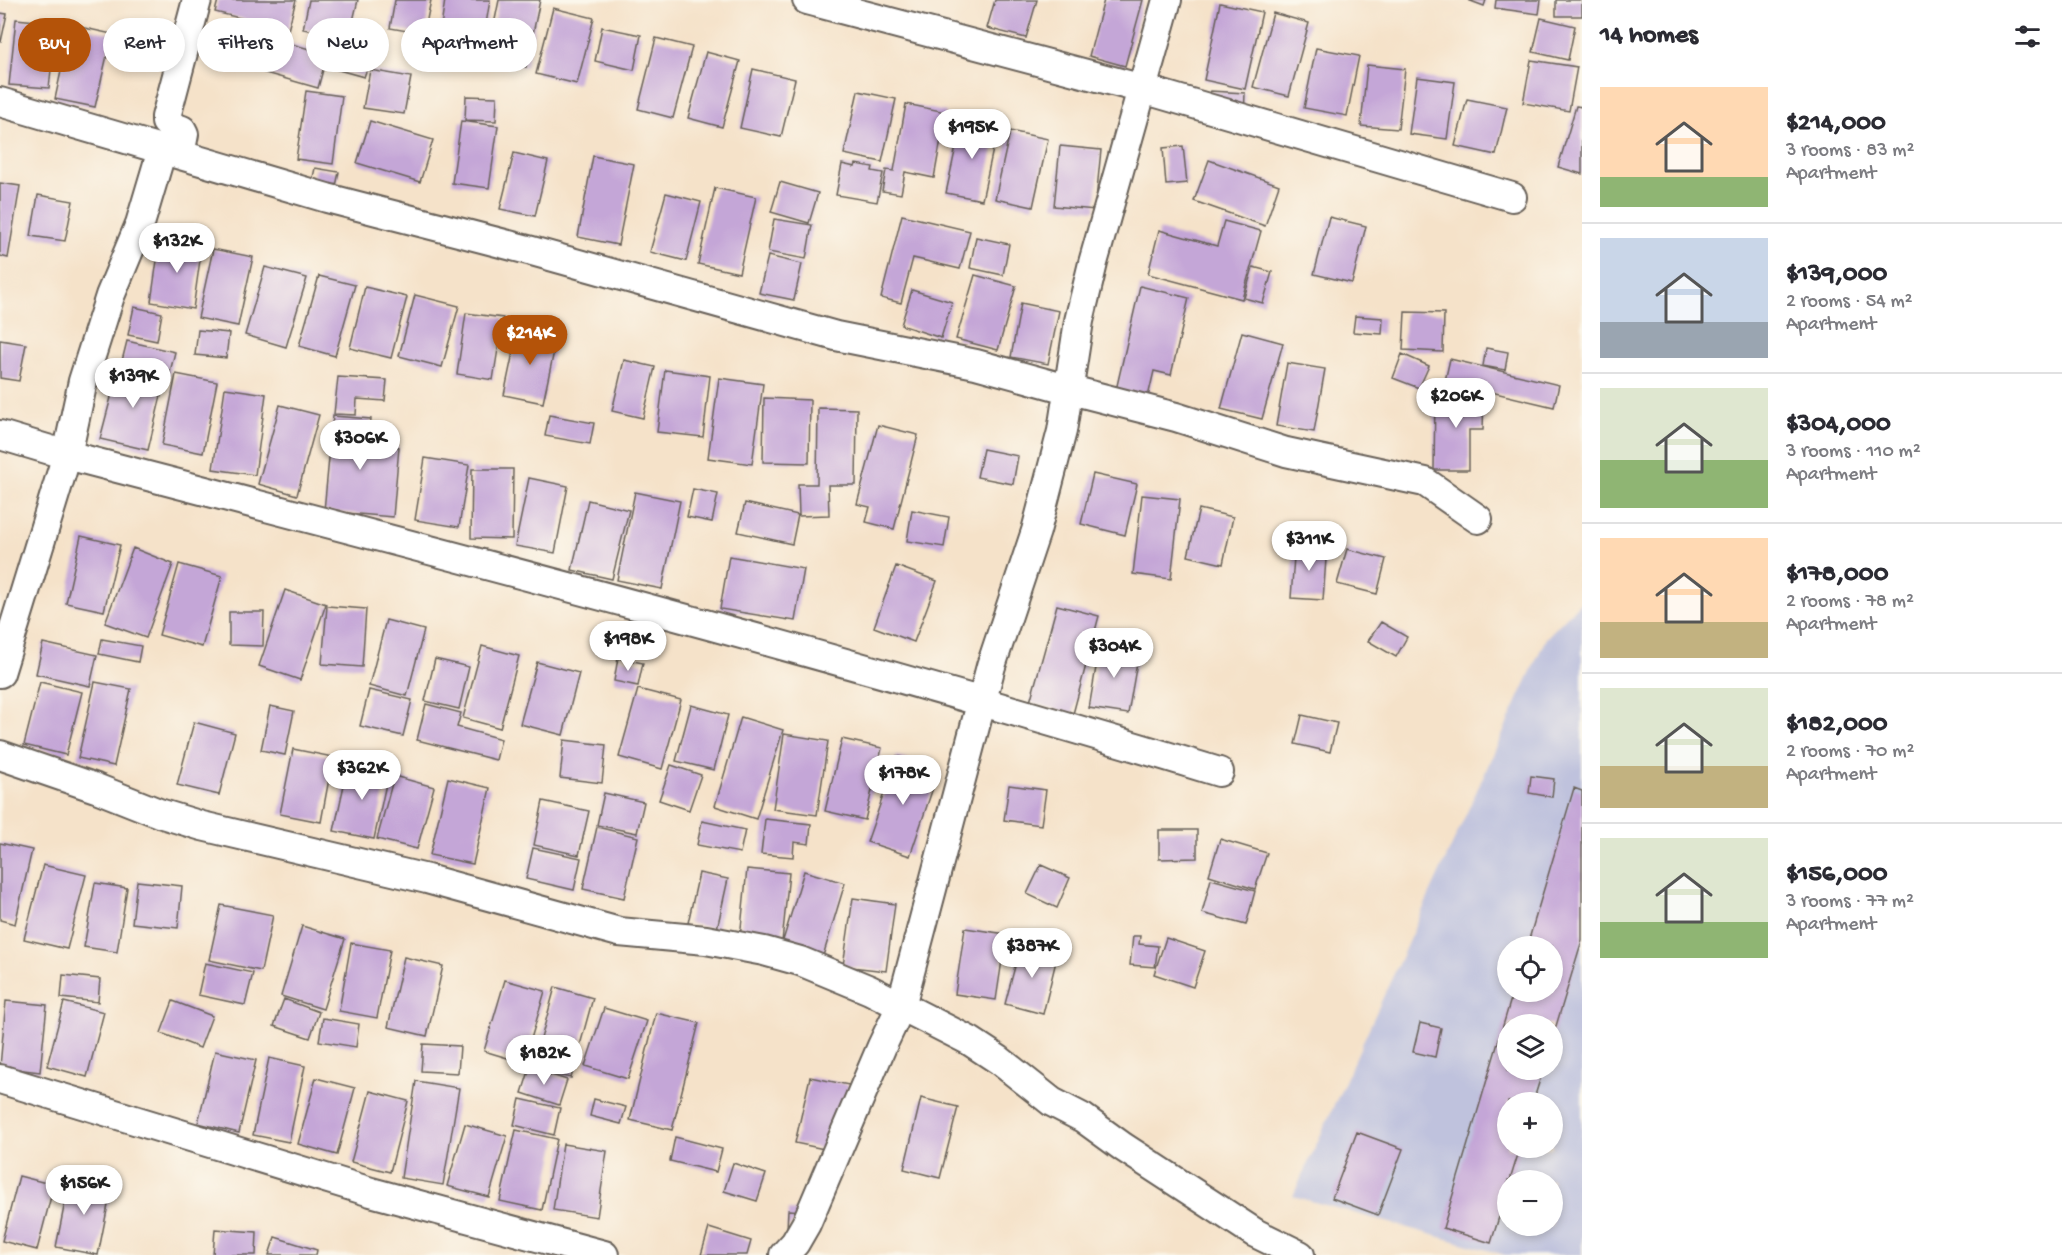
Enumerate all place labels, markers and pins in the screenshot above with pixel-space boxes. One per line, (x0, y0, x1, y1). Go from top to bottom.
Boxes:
pin: $195K (930, 109, 1014, 160)
pin: $132K (135, 223, 219, 274)
pin: $214K (488, 315, 572, 366)
pin: $139K (91, 358, 175, 409)
pin: $206K (1414, 378, 1498, 429)
pin: $306K (318, 420, 402, 471)
pin: $311K (1267, 521, 1351, 572)
pin: $198K (586, 621, 670, 672)
pin: $304K (1072, 628, 1156, 679)
pin: $362K (320, 750, 404, 801)
pin: $178K (861, 755, 945, 806)
pin: $387K (990, 928, 1074, 979)
pin: $182K (502, 1035, 586, 1086)
pin: $156K (42, 1165, 126, 1216)

